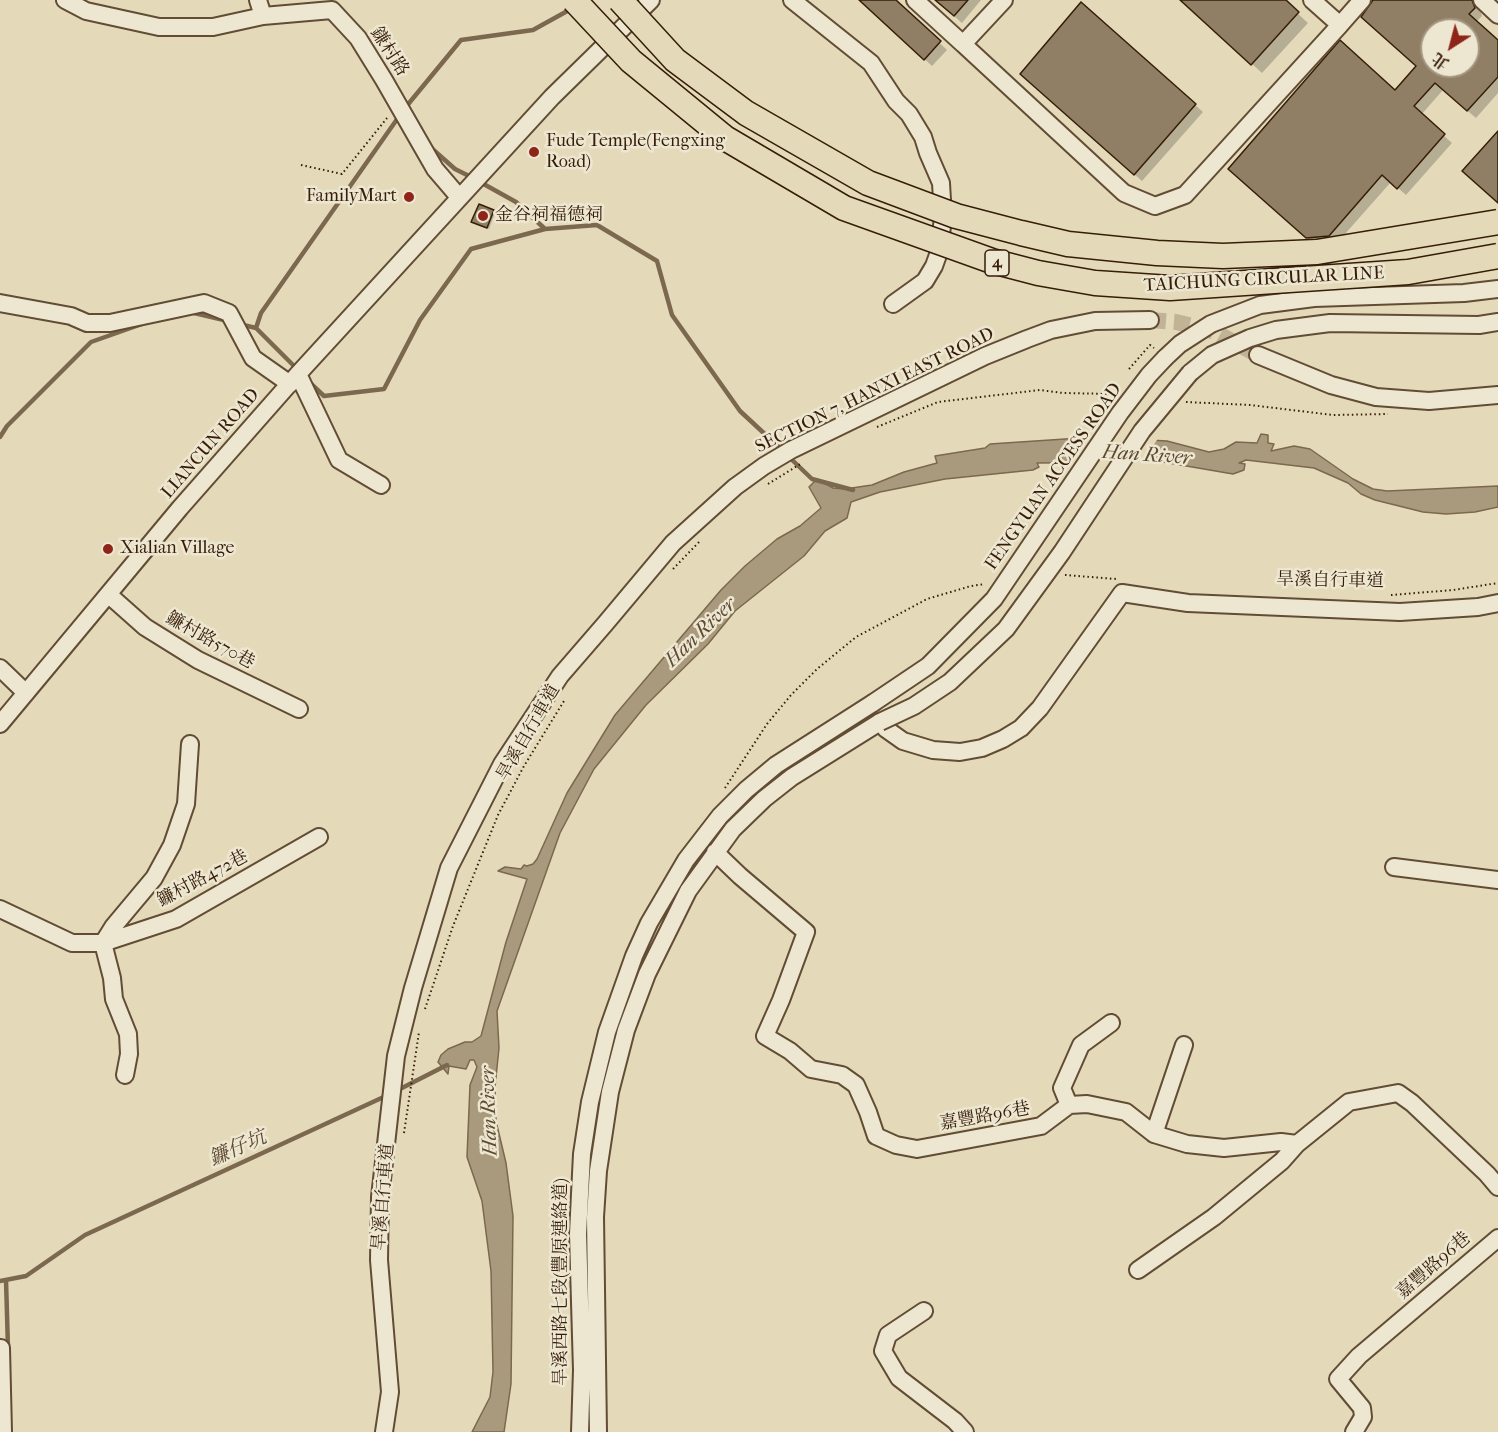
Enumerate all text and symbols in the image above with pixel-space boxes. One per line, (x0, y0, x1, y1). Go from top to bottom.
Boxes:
north arrow (1420, 18, 1480, 78)
street label: 鎌村路 (365, 23, 413, 81)
text: 北 (1428, 49, 1452, 74)
place label: Fude Temple(Fengxing Road) (546, 131, 725, 174)
marker: Fude Temple(Fengxing Road) (527, 145, 541, 159)
place label: FamilyMart (306, 186, 397, 208)
marker: FamilyMart (402, 190, 416, 204)
place label: 金谷祠福德祠 (495, 205, 603, 227)
marker: 金谷祠福德祠 (476, 209, 490, 223)
road number: 4 (985, 250, 1009, 276)
street label: TAICHUNG CIRCULAR LINE (1143, 263, 1385, 297)
street label: SECTION 7, HANXI EAST ROAD (752, 324, 998, 458)
street label: FENGYUAN ACCESS ROAD (981, 379, 1127, 575)
street label: LIANCUN ROAD (157, 385, 265, 503)
water label: Han River (1102, 441, 1192, 471)
place label: Xialian Village (120, 538, 234, 560)
marker: Xialian Village (101, 542, 115, 556)
street label: 旱溪自行車道 (1276, 569, 1384, 593)
water label: Han River (661, 593, 741, 673)
street label: 鐮村路570巷 (162, 608, 258, 674)
street label: 旱溪自行車道 (493, 681, 565, 785)
street label: 鐮村路472巷 (154, 846, 252, 912)
water label: Han River (476, 1066, 504, 1156)
street label: 嘉豐路96巷 (938, 1098, 1032, 1136)
water label: 鐮仔坑 (206, 1126, 270, 1172)
street label: 旱溪自行車道 (369, 1142, 399, 1252)
street label: 旱溪西路七段(豐原連絡道) (551, 1178, 573, 1386)
street label: 嘉豐路96巷 (1393, 1228, 1475, 1304)

